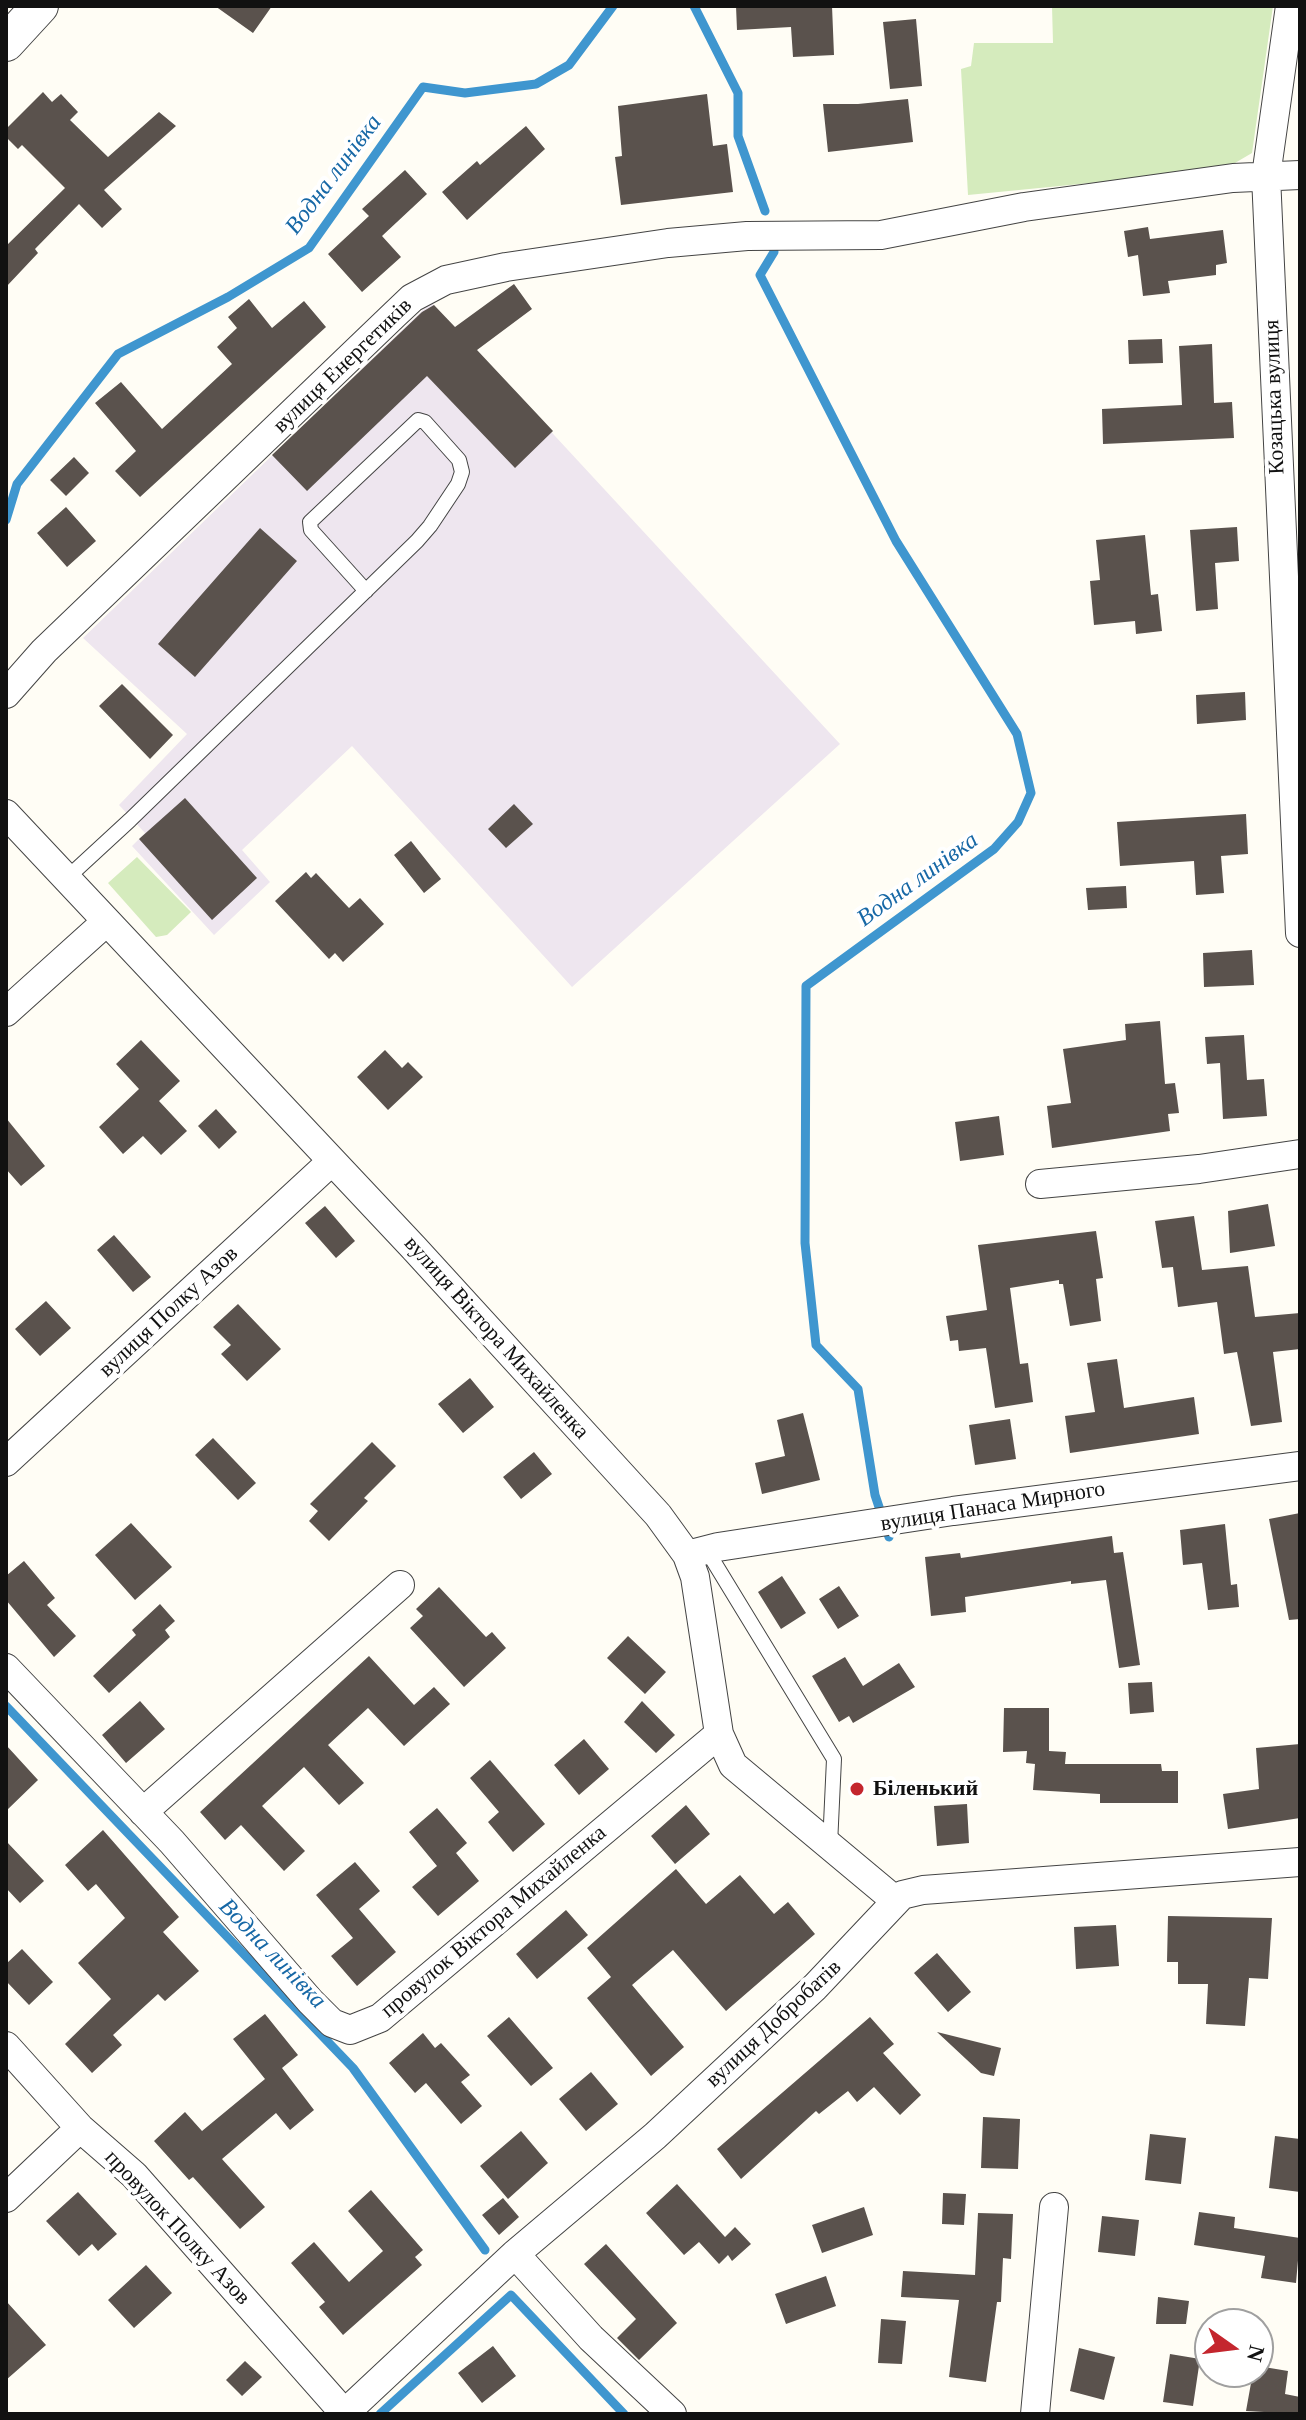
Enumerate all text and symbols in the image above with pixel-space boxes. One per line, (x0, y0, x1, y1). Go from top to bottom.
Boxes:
water label: Водна линівка (280, 109, 388, 241)
street label: вулиця Енергетиків (268, 293, 418, 439)
street label: Козацька вулиця (1259, 319, 1291, 475)
water label: Водна линівка (852, 826, 984, 934)
street label: вулиця Віктора Михайленка (398, 1231, 594, 1445)
street label: вулиця Полку Азов (94, 1241, 244, 1383)
street label: вулиця Панаса Мирного (879, 1476, 1107, 1538)
place label: Біленький (873, 1776, 978, 1802)
marker: Біленький (848, 1780, 866, 1798)
street label: провулок Віктора Михайленка (376, 1820, 612, 2024)
water label: Водна линівка (212, 1893, 332, 2015)
street label: вулиця Добробатів (701, 1954, 847, 2094)
street label: провулок Полку Азов (98, 2145, 256, 2311)
north arrow (1194, 2308, 1274, 2388)
text: N (1242, 2343, 1270, 2364)

